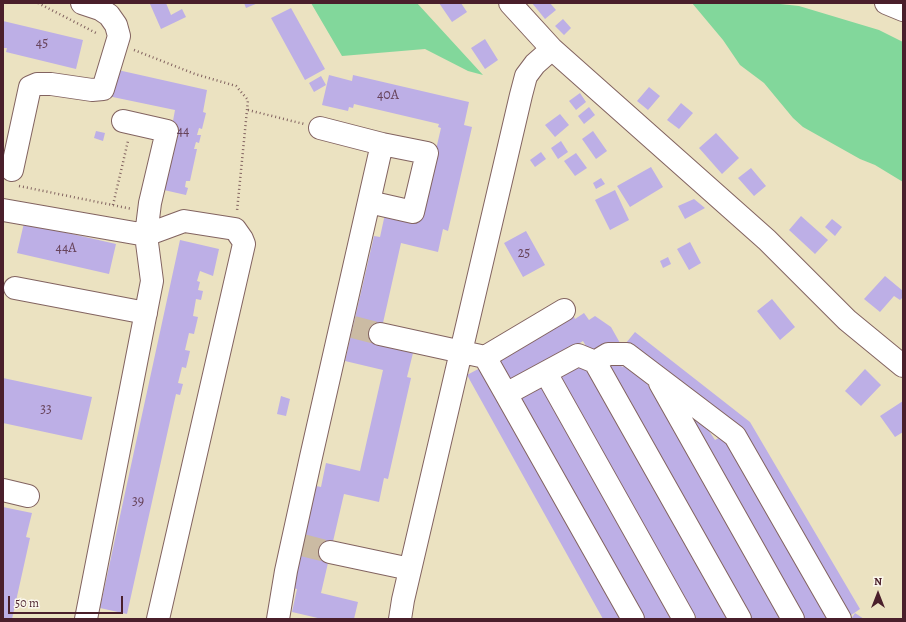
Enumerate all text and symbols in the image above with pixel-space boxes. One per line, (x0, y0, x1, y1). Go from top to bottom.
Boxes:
house number: 45 (36, 36, 48, 52)
house number: 40А (377, 88, 399, 104)
house number: 44 (177, 124, 189, 140)
house number: 44А (56, 241, 76, 257)
house number: 25 (518, 246, 530, 262)
house number: 33 (40, 402, 52, 418)
house number: 39 (132, 494, 144, 510)
north arrow (858, 574, 898, 614)
text: N (874, 574, 882, 589)
scale bar (10, 588, 125, 614)
text: 50 m (15, 595, 39, 611)

